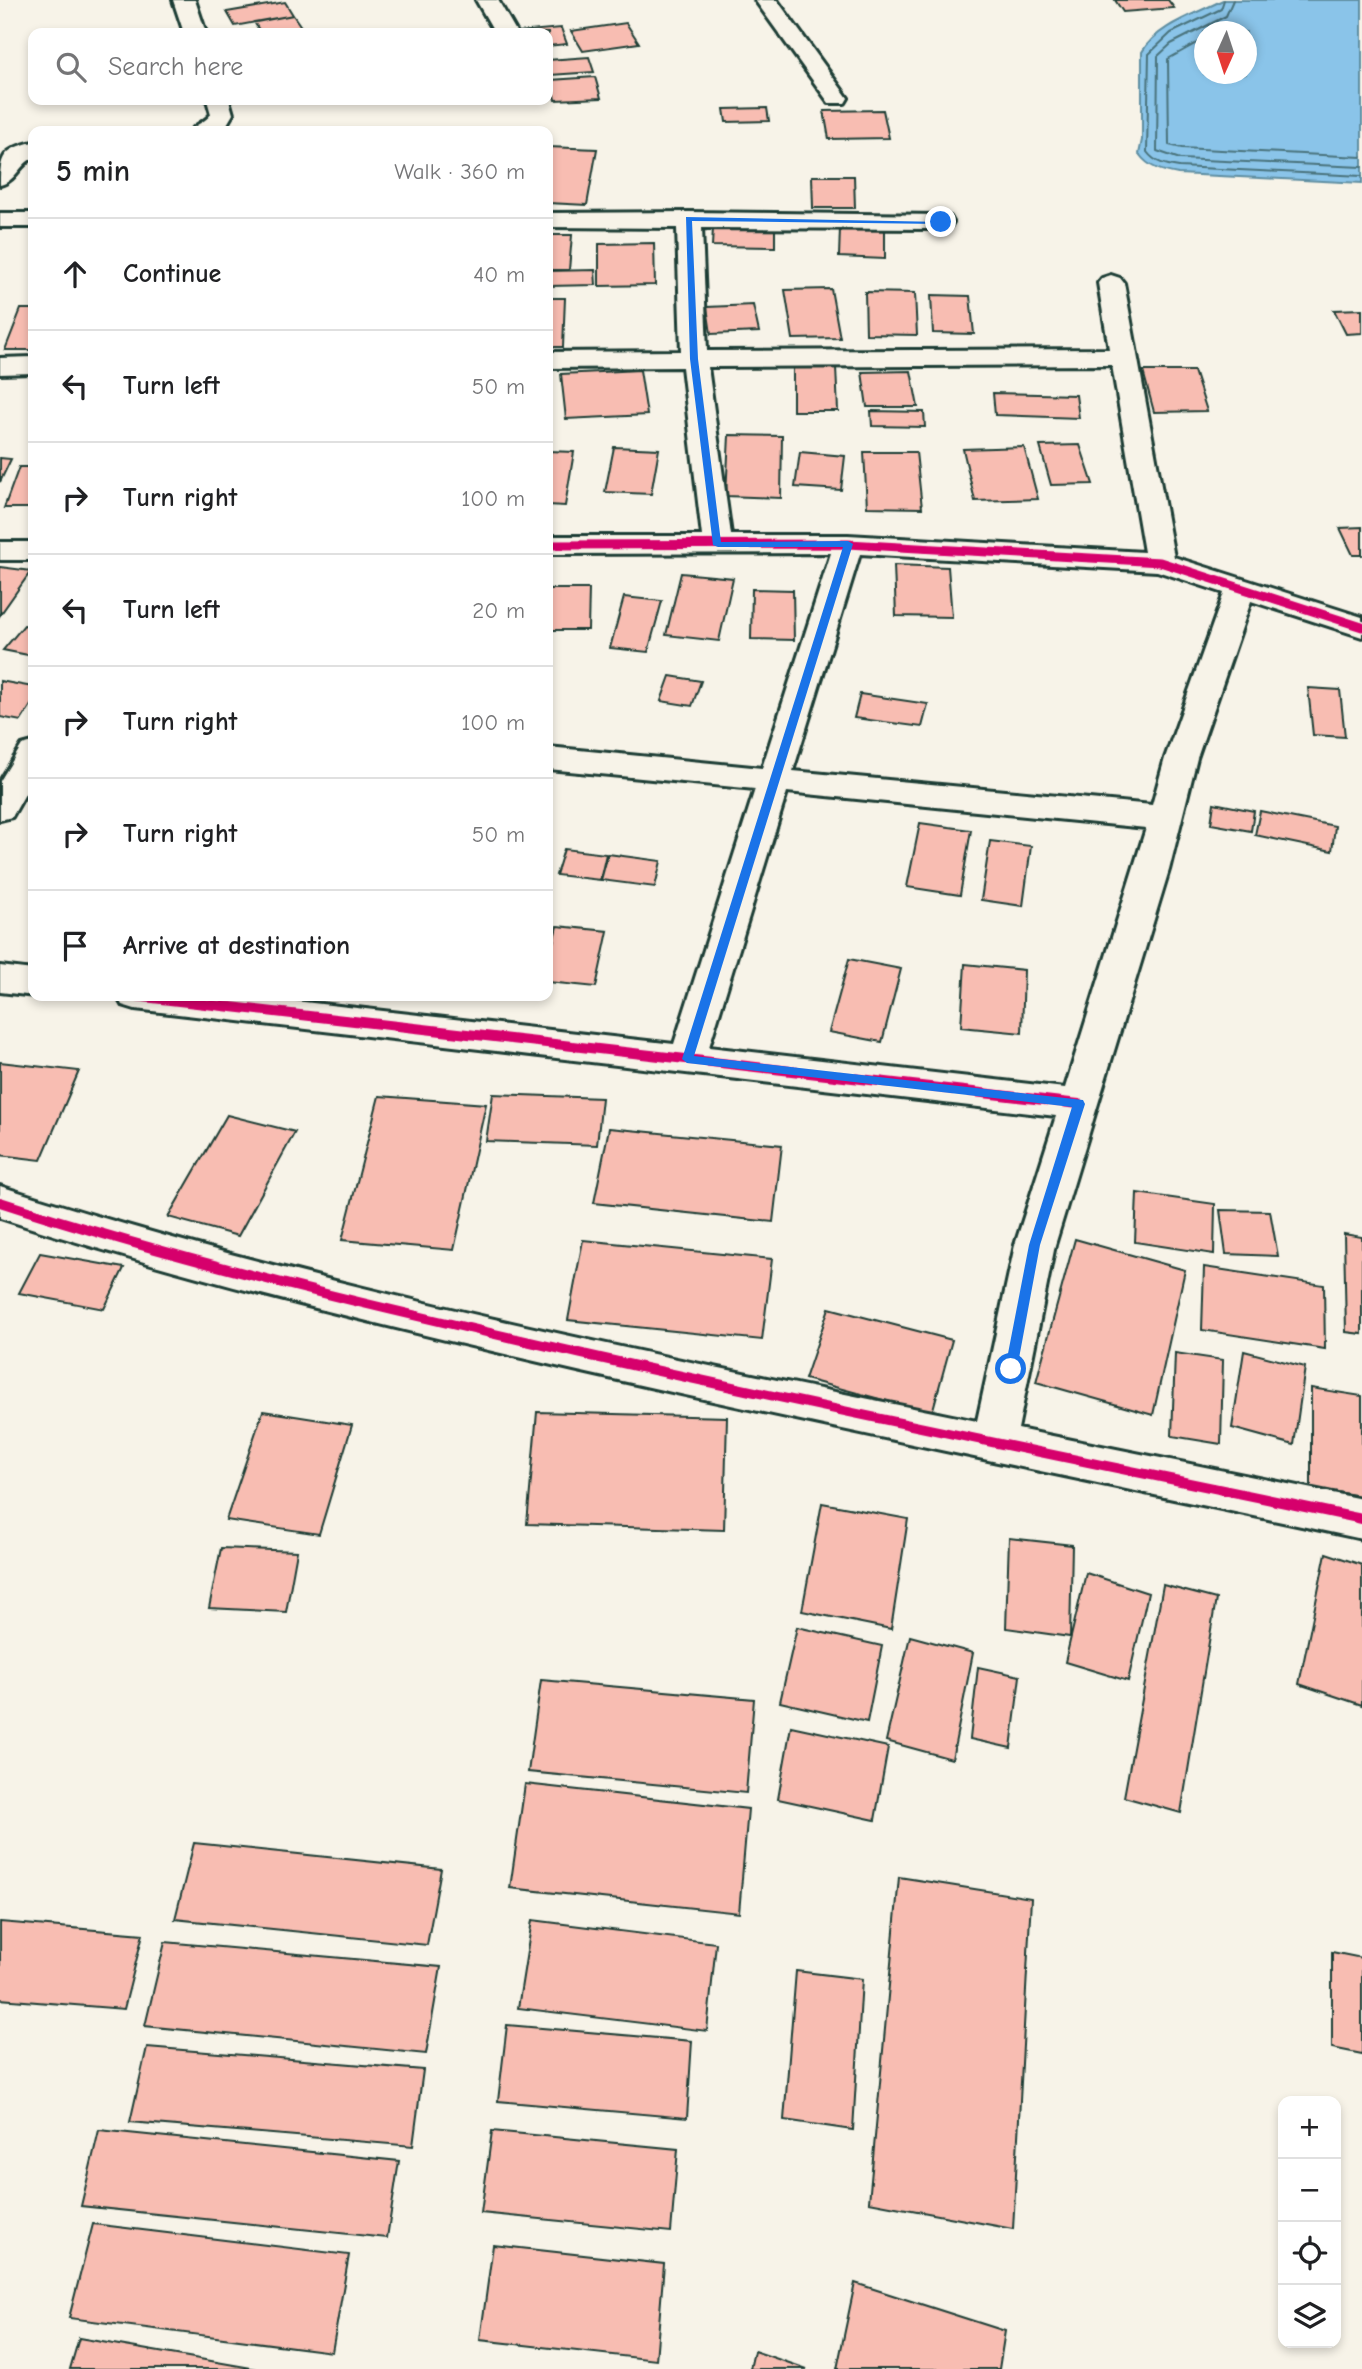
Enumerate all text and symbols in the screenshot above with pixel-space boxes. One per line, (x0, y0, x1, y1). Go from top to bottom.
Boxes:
north arrow (1194, 21, 1257, 84)
search box (28, 28, 553, 105)
icon: search (52, 48, 90, 86)
text: Search here (108, 52, 243, 82)
text: 5 min (56, 154, 130, 189)
text: Walk · 360 m (394, 158, 525, 185)
route end (925, 206, 956, 237)
icon: ahead (56, 255, 94, 293)
text: Continue (123, 259, 221, 289)
text: 40 m (473, 261, 525, 288)
icon: left (56, 367, 94, 405)
text: Turn left (123, 371, 220, 401)
text: 50 m (472, 373, 525, 400)
icon: right (56, 479, 94, 517)
text: Turn right (123, 483, 237, 513)
text: 100 m (461, 485, 525, 512)
icon: left (56, 591, 94, 629)
text: Turn left (123, 595, 220, 625)
text: 20 m (472, 597, 525, 624)
icon: right (56, 703, 94, 741)
text: Turn right (123, 707, 237, 737)
text: 100 m (461, 709, 525, 736)
icon: right (56, 815, 94, 853)
text: Turn right (123, 819, 237, 849)
text: 50 m (472, 821, 525, 848)
icon: arrive (56, 927, 94, 965)
text: Arrive at destination (123, 931, 350, 961)
route start (995, 1353, 1026, 1384)
map controls (1278, 2096, 1341, 2348)
button: + (1278, 2096, 1341, 2159)
button: − (1278, 2159, 1341, 2222)
button: locate (1278, 2222, 1341, 2285)
button: layers (1278, 2285, 1341, 2348)

